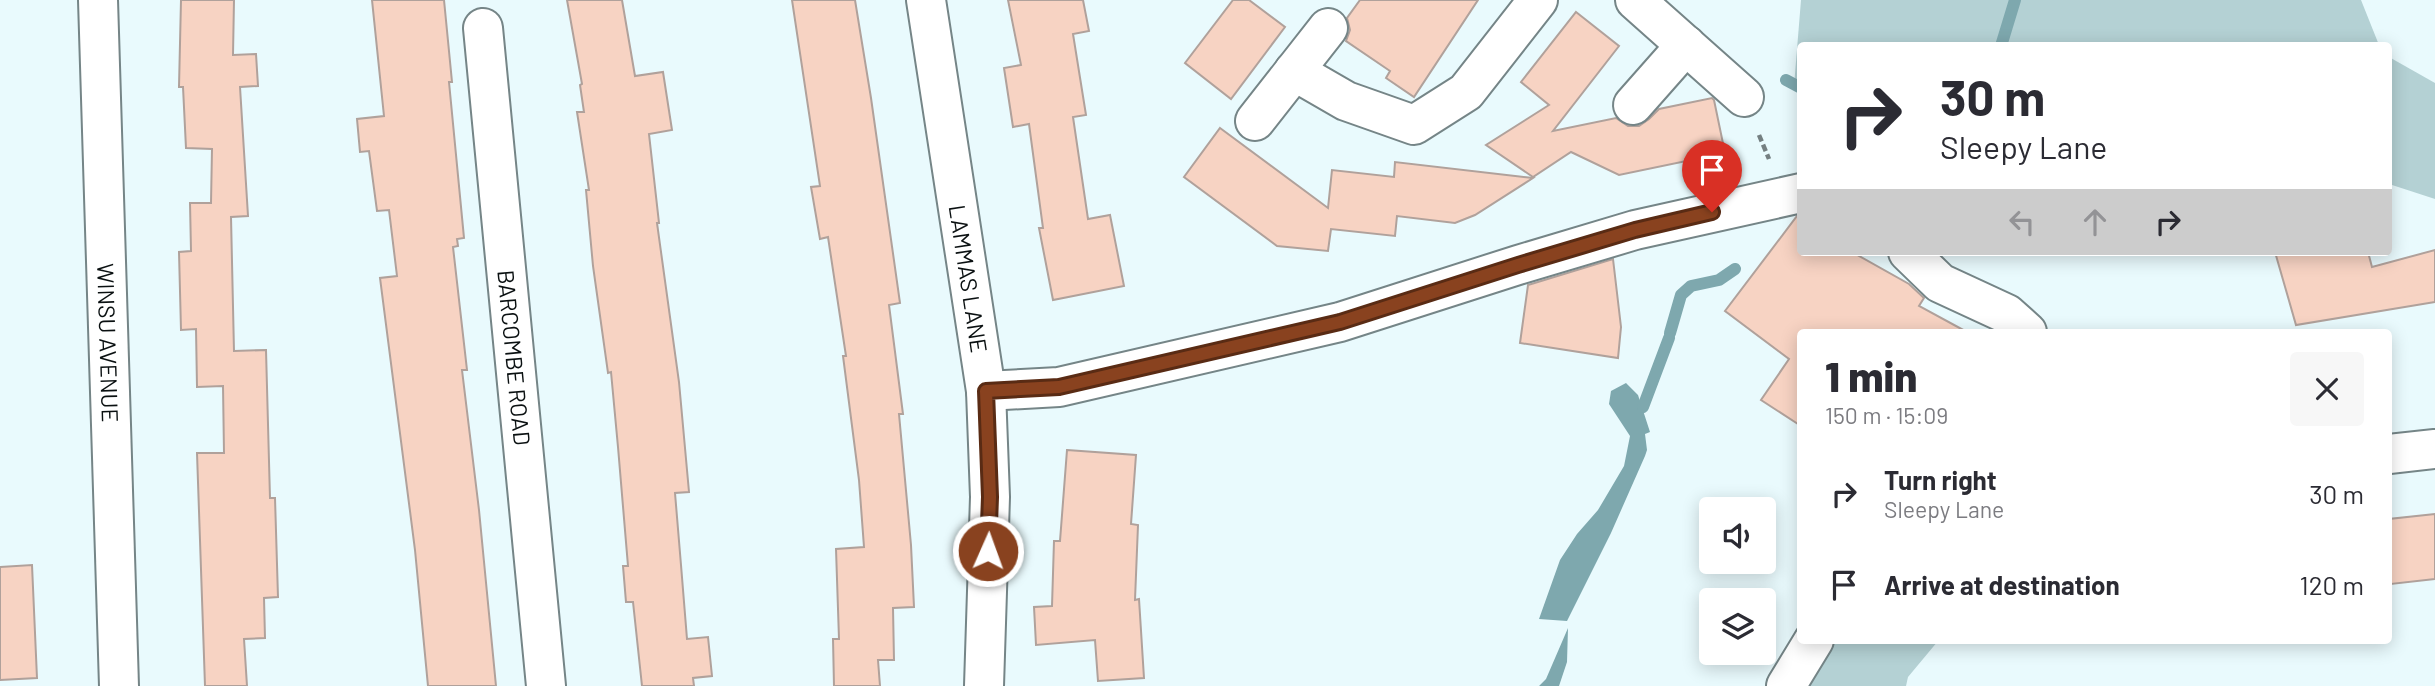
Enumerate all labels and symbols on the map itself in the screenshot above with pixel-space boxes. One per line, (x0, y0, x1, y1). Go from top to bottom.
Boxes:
pin (1682, 140, 1742, 212)
street label: LAMMAS LANE (944, 203, 994, 355)
street label: WINSU AVENUE (92, 263, 125, 423)
street label: BARCOMBE ROAD (492, 268, 537, 447)
position arrow (951, 514, 1025, 588)

